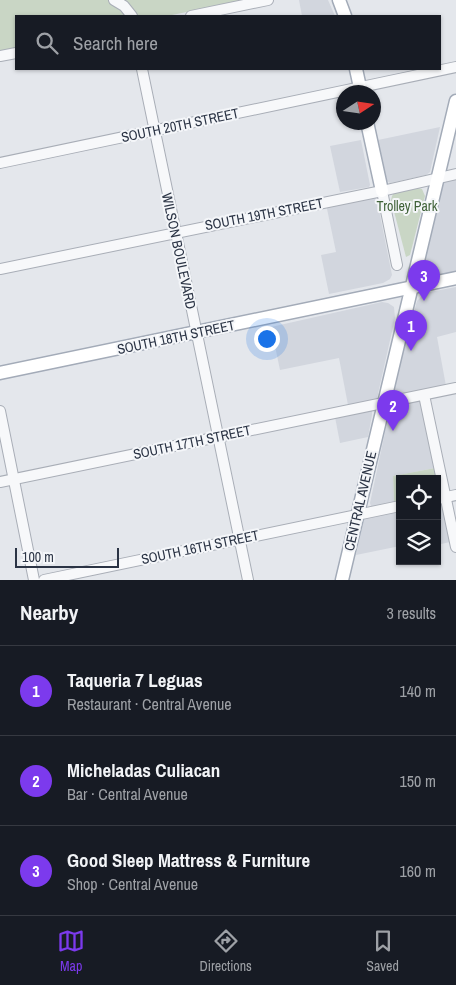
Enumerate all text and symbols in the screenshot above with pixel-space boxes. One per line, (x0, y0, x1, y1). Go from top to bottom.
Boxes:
search box (15, 15, 441, 70)
icon: search (33, 29, 61, 57)
text: Search here (73, 30, 158, 56)
north arrow (336, 85, 381, 130)
street label: SOUTH 20TH STREET (119, 104, 241, 146)
street label: WILSON BOULEVARD (158, 191, 200, 311)
street label: SOUTH 19TH STREET (203, 194, 325, 234)
park label: Trolley Park (377, 197, 438, 215)
pin: 3 (408, 260, 440, 301)
pin: 1 (395, 310, 427, 351)
street label: SOUTH 18TH STREET (115, 316, 237, 358)
your location (254, 326, 280, 352)
pin: 2 (377, 390, 409, 431)
street label: SOUTH 17TH STREET (131, 421, 253, 463)
street label: CENTRAL AVENUE (340, 449, 380, 553)
map controls (396, 475, 441, 565)
button: locate (396, 475, 441, 520)
button: layers (396, 520, 441, 565)
street label: SOUTH 16TH STREET (139, 526, 261, 568)
scale bar (15, 545, 119, 568)
text: 100 m (22, 548, 54, 566)
text: Nearby (20, 598, 78, 627)
text: 3 results (386, 602, 436, 624)
text: Taqueria 7 Leguas (67, 667, 203, 693)
text: 1 (32, 680, 40, 702)
text: 140 m (400, 680, 436, 702)
text: Restaurant · Central Avenue (67, 693, 232, 715)
text: Micheladas Culiacan (67, 757, 220, 783)
text: 2 (32, 770, 40, 792)
text: 150 m (400, 770, 436, 792)
text: Bar · Central Avenue (67, 783, 188, 805)
text: Good Sleep Mattress & Furniture (67, 847, 310, 873)
text: 3 (32, 860, 40, 882)
text: 160 m (400, 860, 436, 882)
text: Shop · Central Avenue (67, 873, 198, 895)
tab: Map (57, 927, 85, 975)
tab: Directions (200, 927, 252, 975)
tab: Saved (366, 927, 399, 975)

